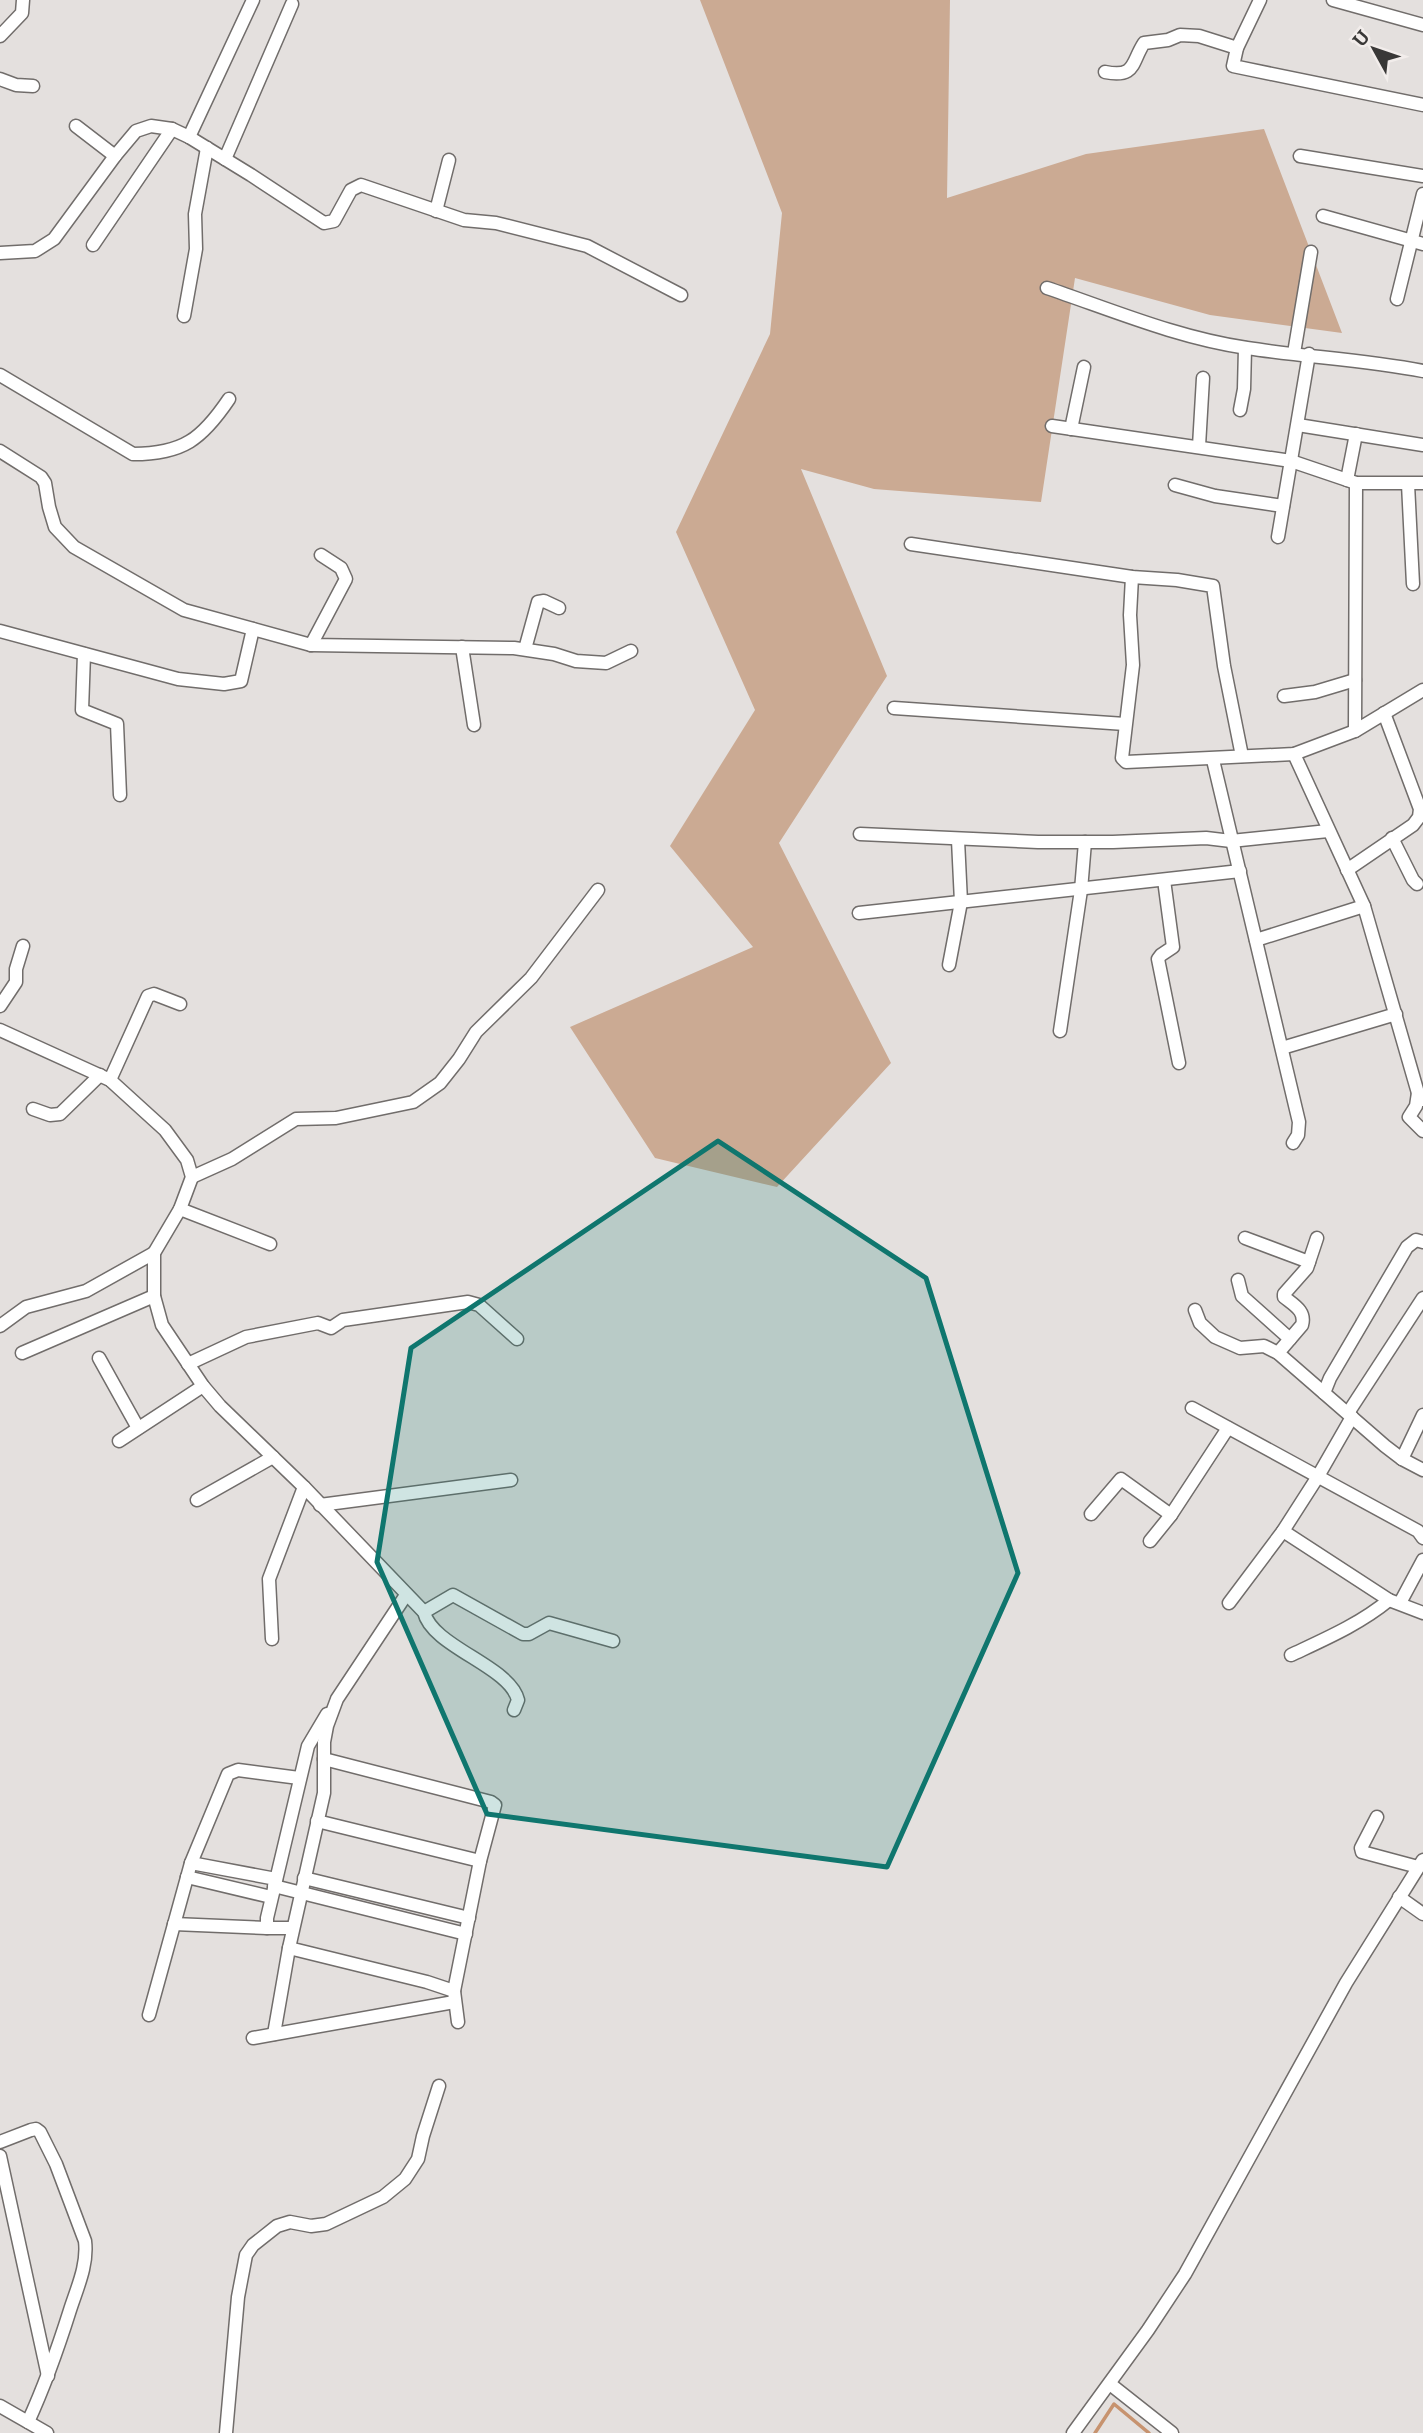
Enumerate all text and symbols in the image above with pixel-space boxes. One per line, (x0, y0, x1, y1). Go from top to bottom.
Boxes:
north arrow (1339, 14, 1409, 84)
text: U (1348, 26, 1375, 51)

